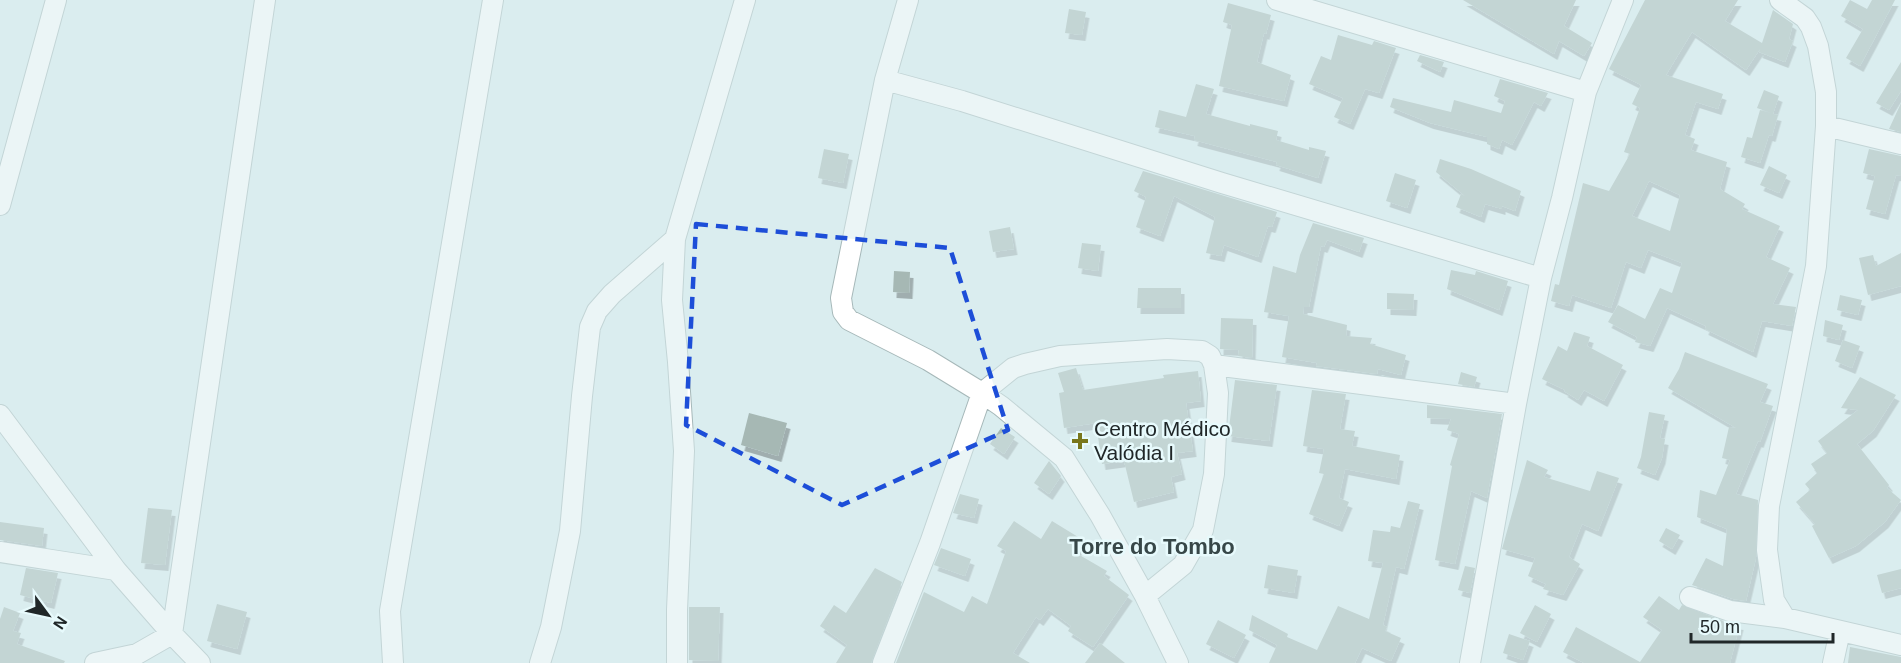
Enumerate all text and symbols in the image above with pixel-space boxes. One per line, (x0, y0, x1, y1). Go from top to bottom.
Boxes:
place label: Centro Médico Valódia I (1094, 417, 1231, 464)
marker: Centro Médico Valódia I (1071, 432, 1089, 450)
district label: Torre do Tombo (1069, 534, 1235, 559)
north arrow (18, 585, 78, 645)
scale bar (1691, 606, 1834, 644)
text: N (50, 613, 70, 632)
text: 50 m (1700, 617, 1740, 637)

